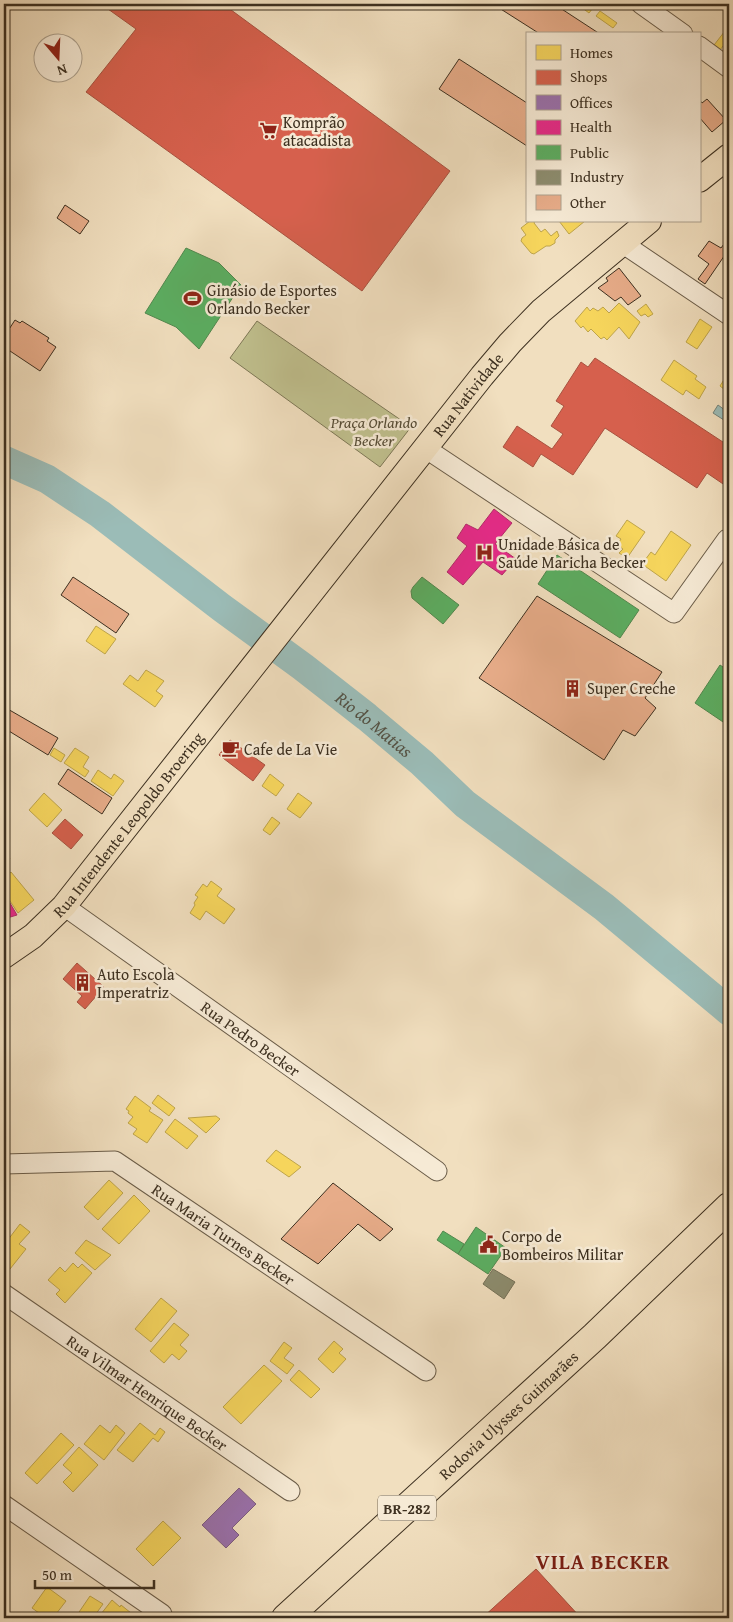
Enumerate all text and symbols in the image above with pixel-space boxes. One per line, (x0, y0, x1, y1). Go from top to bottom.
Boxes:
north arrow (32, 32, 82, 82)
legend (526, 32, 700, 222)
text: Homes (570, 42, 613, 63)
text: N (54, 59, 70, 81)
text: Shops (570, 66, 607, 87)
text: Offices (570, 92, 613, 113)
place label: Komprão atacadista (283, 110, 351, 152)
text: Health (570, 116, 613, 137)
supermarket icon: Komprão atacadista (259, 121, 279, 141)
text: Public (570, 142, 609, 163)
text: Industry (570, 166, 625, 187)
text: Other (570, 192, 606, 213)
place label: Ginásio de Esportes Orlando Becker (207, 278, 337, 320)
sports icon: Ginásio de Esportes Orlando Becker (183, 289, 203, 309)
street label: Rua Natividade (427, 347, 509, 442)
park label: Praça Orlando Becker (330, 410, 417, 452)
place label: Unidade Básica de Saúde Maricha Becker (498, 532, 646, 574)
hospital icon: Unidade Básica de Saúde Maricha Becker (474, 543, 494, 563)
place label: Super Creche (587, 676, 676, 700)
building icon: Super Creche (563, 678, 583, 698)
water label: Rio do Matias (329, 683, 419, 764)
street label: Rua Intendente Leopoldo Broering (47, 726, 209, 923)
place label: Cafe de La Vie (244, 737, 337, 761)
cafe icon: Cafe de La Vie (220, 739, 240, 759)
place label: Auto Escola Imperatriz (97, 962, 175, 1004)
building icon: Auto Escola Imperatriz (73, 973, 93, 993)
street label: Rua Pedro Becker (196, 995, 306, 1083)
street label: Rua Maria Turnes Becker (147, 1177, 300, 1291)
place label: Corpo de Bombeiros Militar (502, 1224, 624, 1266)
public building icon: Corpo de Bombeiros Militar (478, 1235, 498, 1255)
street label: Rua Vilmar Henrique Becker (62, 1329, 233, 1457)
street label: Rodovia Ulysses Guimarães (433, 1345, 584, 1485)
road number: BR-282 (378, 1496, 436, 1520)
district label: VILA BECKER (536, 1546, 670, 1577)
scale bar (35, 1557, 154, 1589)
text: 50 m (42, 1564, 73, 1585)

